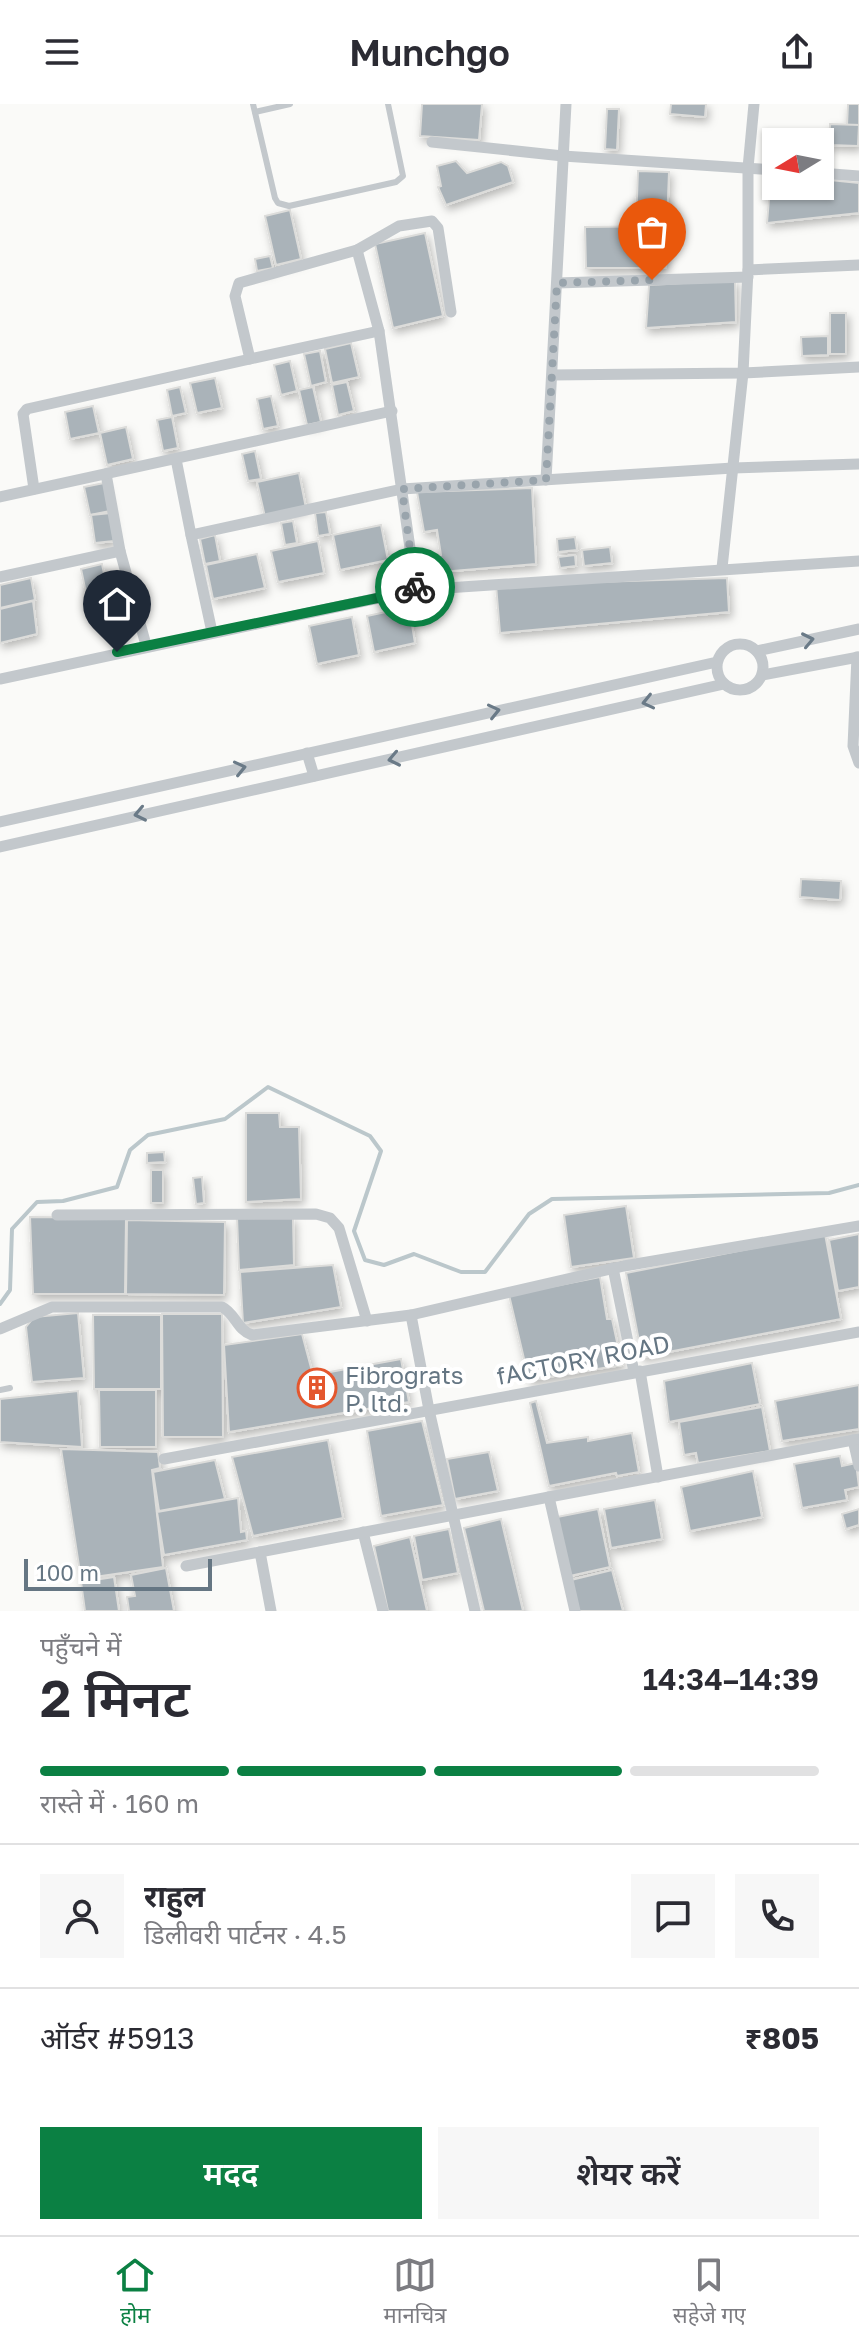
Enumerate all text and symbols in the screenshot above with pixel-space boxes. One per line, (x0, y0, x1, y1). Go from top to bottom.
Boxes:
icon: menu (40, 30, 84, 74)
icon: share (775, 30, 819, 74)
text: Munchgo (349, 31, 510, 74)
north arrow (762, 128, 834, 200)
map controls (762, 128, 834, 200)
pin (618, 198, 686, 280)
icon: bag (630, 210, 674, 254)
courier (375, 547, 455, 627)
icon: bike (393, 565, 437, 609)
pin (83, 570, 151, 652)
icon: home (95, 582, 139, 626)
one-way arrow (801, 632, 814, 649)
one-way arrow (642, 693, 655, 710)
one-way arrow (486, 703, 500, 720)
one-way arrow (388, 750, 402, 767)
one-way arrow (233, 760, 246, 777)
one-way arrow (134, 805, 148, 822)
street label: fACTORY ROAD (494, 1328, 672, 1390)
place label: Fibrograts P. ltd. (345, 1360, 464, 1417)
building icon: Fibrograts P. ltd. (296, 1367, 338, 1409)
scale bar (24, 1555, 212, 1591)
text: 100 m (36, 1559, 99, 1586)
text: पहुँचने में (40, 1631, 122, 1662)
text: 14:34–14:39 (643, 1661, 819, 1697)
text: 2 मिनट (40, 1666, 190, 1728)
text: रास्ते में · 160 m (40, 1788, 199, 1819)
button: person (40, 1874, 124, 1958)
button: chat (631, 1874, 715, 1958)
button: phone (735, 1874, 819, 1958)
text: राहुल (144, 1878, 205, 1914)
text: डिलीवरी पार्टनर · 4.5 (144, 1919, 347, 1950)
text: ऑर्डर #5913 (40, 2020, 195, 2056)
text: ₹805 (745, 2020, 819, 2056)
button: मदद (40, 2127, 422, 2219)
button: शेयर करें (438, 2127, 819, 2219)
tab: होम (113, 2253, 157, 2332)
tab: मानचित्र (384, 2253, 446, 2332)
tab: सहेजे गए (673, 2253, 746, 2332)

